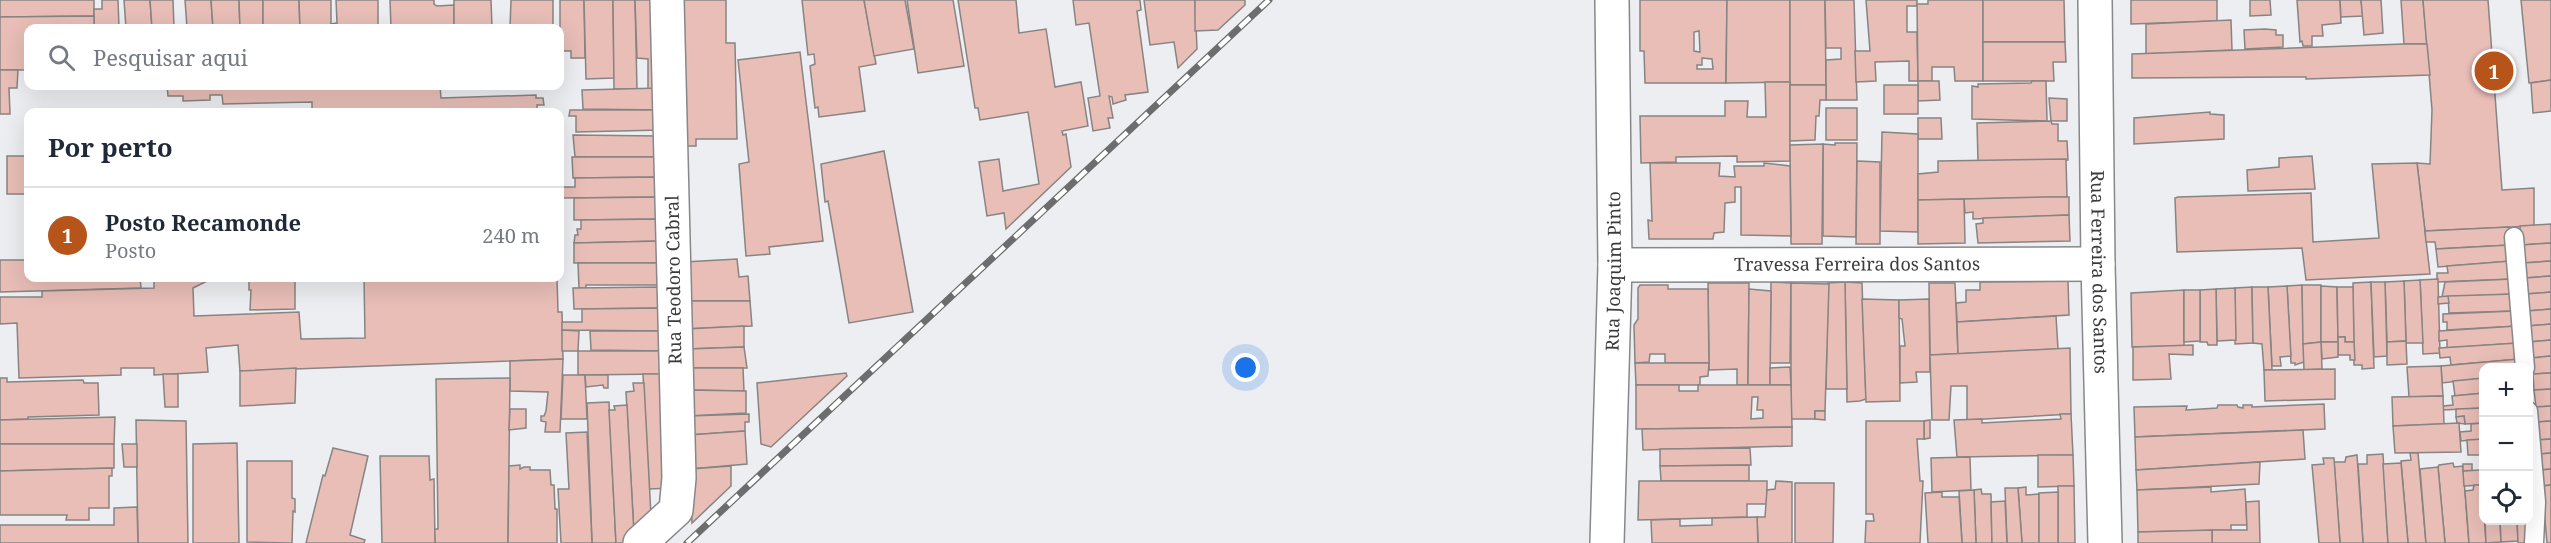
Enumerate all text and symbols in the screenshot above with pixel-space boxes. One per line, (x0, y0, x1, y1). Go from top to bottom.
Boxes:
search box (24, 24, 564, 90)
icon: search (45, 41, 78, 74)
text: Pesquisar aqui (93, 42, 248, 72)
pin: 1 (2474, 48, 2514, 94)
text: Por perto (48, 129, 173, 165)
street label: Rua Ferreira dos Santos (2086, 170, 2114, 374)
street label: Rua Joaquim Pinto (1600, 191, 1626, 351)
street label: Rua Teodoro Cabral (660, 195, 686, 365)
text: Posto Recamonde (105, 207, 301, 237)
text: 1 (62, 222, 73, 249)
text: 240 m (482, 222, 540, 249)
text: Posto (105, 237, 156, 264)
street label: Travessa Ferreira dos Santos (1734, 251, 1980, 276)
your location (1231, 353, 1260, 382)
map controls (2479, 363, 2533, 525)
button: + (2479, 363, 2533, 417)
button: − (2479, 417, 2533, 471)
button: locate (2479, 471, 2533, 525)

